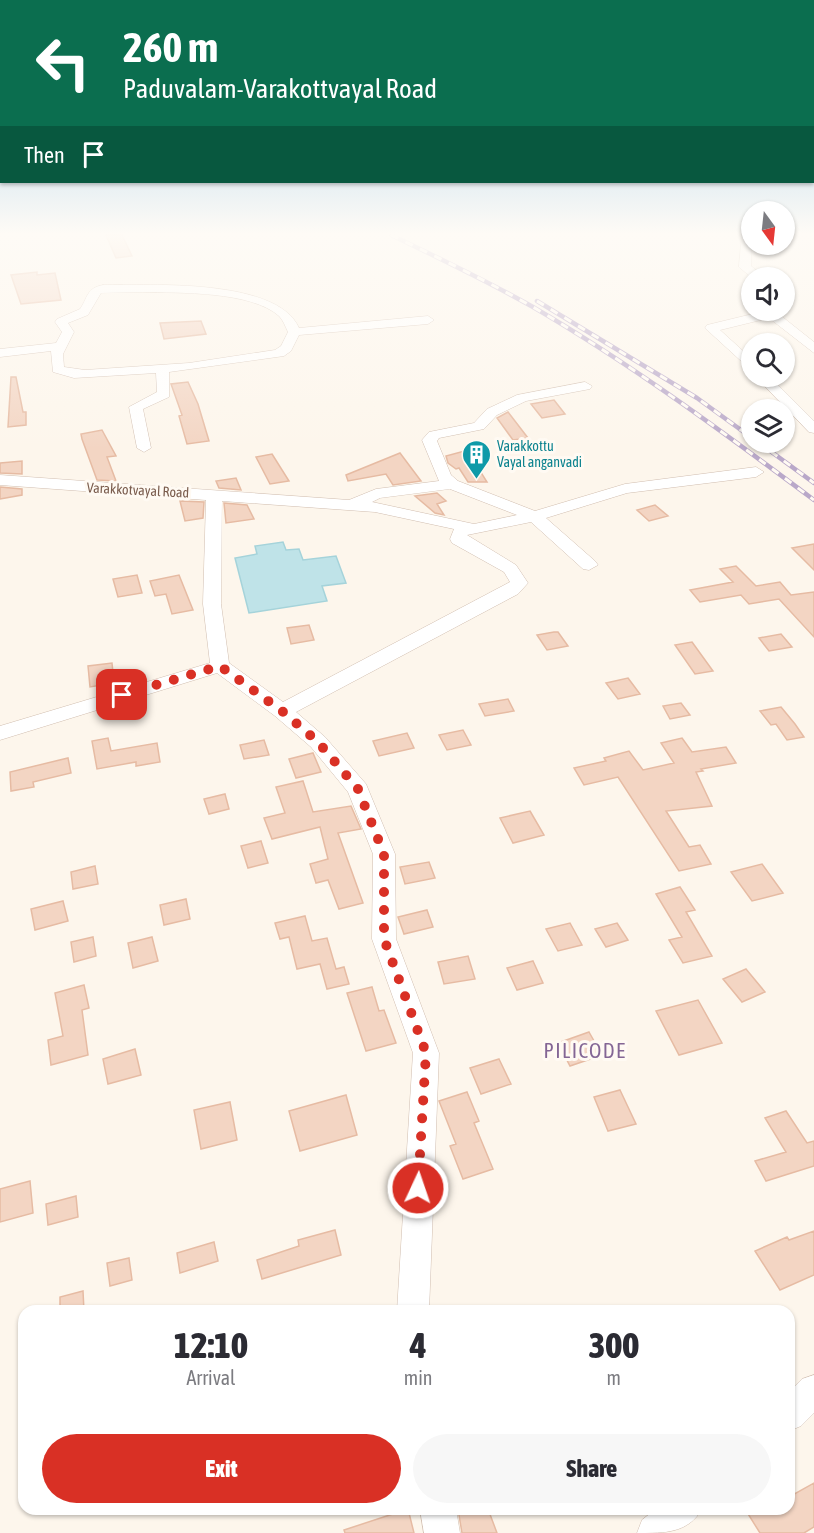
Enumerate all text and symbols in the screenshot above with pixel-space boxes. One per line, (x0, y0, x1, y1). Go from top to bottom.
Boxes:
text: 260 m (123, 23, 218, 71)
icon: left (24, 24, 102, 102)
text: Paduvalam-Varakottvayal Road (123, 73, 437, 104)
icon: arrive (77, 138, 110, 171)
text: Then (24, 142, 65, 168)
north arrow (741, 201, 795, 255)
map controls (741, 201, 795, 453)
button: sound (741, 267, 795, 321)
button: search (741, 333, 795, 387)
button: layers (741, 399, 795, 453)
building icon: Varakkottu Vayal anganvadi (460, 438, 492, 480)
place label: Varakkottu Vayal anganvadi (497, 438, 582, 470)
street label: Varakkotvayal Road (86, 479, 190, 501)
pin (96, 669, 147, 720)
icon: arrive (105, 678, 138, 711)
district label: PILICODE (543, 1038, 627, 1062)
position arrow (386, 1156, 450, 1220)
text: 12:10 (174, 1324, 248, 1366)
text: 4 (410, 1324, 427, 1366)
text: 300 (588, 1324, 639, 1366)
text: Arrival (186, 1366, 235, 1389)
text: min (404, 1366, 433, 1389)
text: m (607, 1366, 621, 1389)
button: Exit (42, 1434, 401, 1503)
button: Share (413, 1434, 771, 1503)

